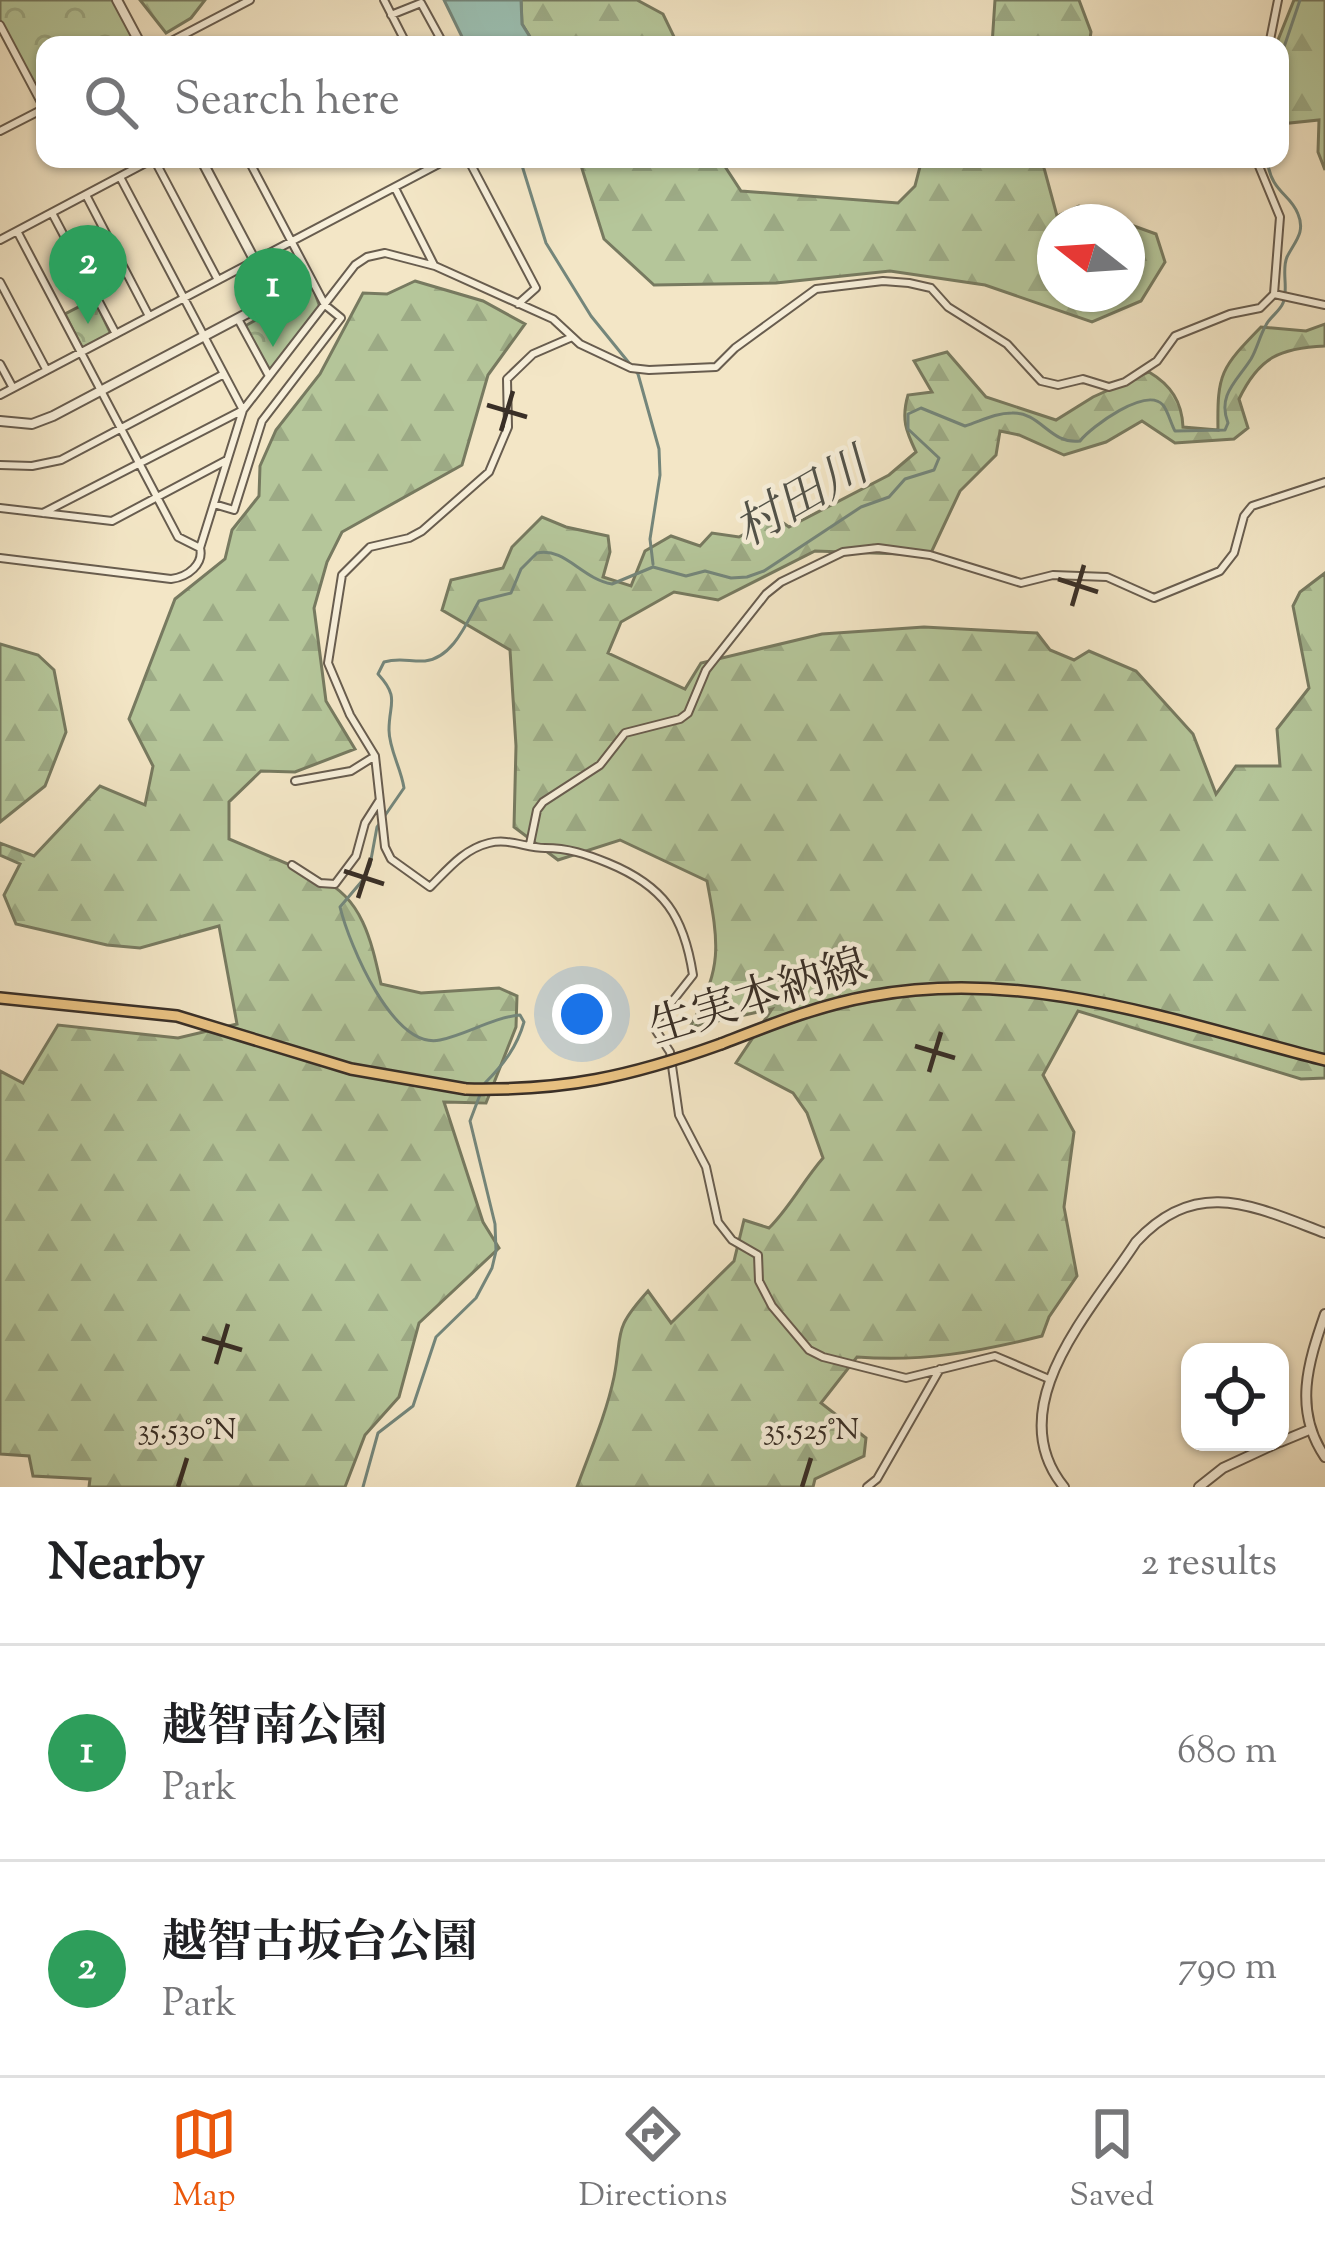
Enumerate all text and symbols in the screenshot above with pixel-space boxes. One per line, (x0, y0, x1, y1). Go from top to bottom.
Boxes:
search box (36, 36, 1289, 168)
icon: search (78, 69, 144, 135)
text: Search here (174, 70, 400, 135)
north arrow (1037, 204, 1145, 312)
pin: 2 (49, 225, 127, 324)
pin: 1 (234, 248, 312, 347)
water label: 村田川 (723, 433, 887, 567)
street label: 生実本納線 (642, 936, 876, 1064)
your location (552, 984, 612, 1044)
map controls (1181, 1343, 1289, 1451)
button: locate (1181, 1343, 1289, 1451)
text: 35.530°N (137, 1410, 237, 1453)
text: 35.525°N (763, 1410, 859, 1453)
text: Nearby (48, 1529, 205, 1602)
text: 2 results (1141, 1537, 1277, 1593)
text: 越智南公園 (162, 1697, 387, 1762)
text: 1 (80, 1725, 94, 1781)
text: 680 m (1177, 1725, 1277, 1781)
text: Park (162, 1762, 237, 1818)
text: 越智古坂台公園 (162, 1913, 477, 1978)
text: 2 (78, 1941, 96, 1997)
text: 790 m (1178, 1941, 1277, 1997)
text: Park (162, 1978, 237, 2034)
tab: Map (171, 2101, 237, 2221)
tab: Directions (579, 2101, 728, 2221)
tab: Saved (1069, 2101, 1154, 2221)

